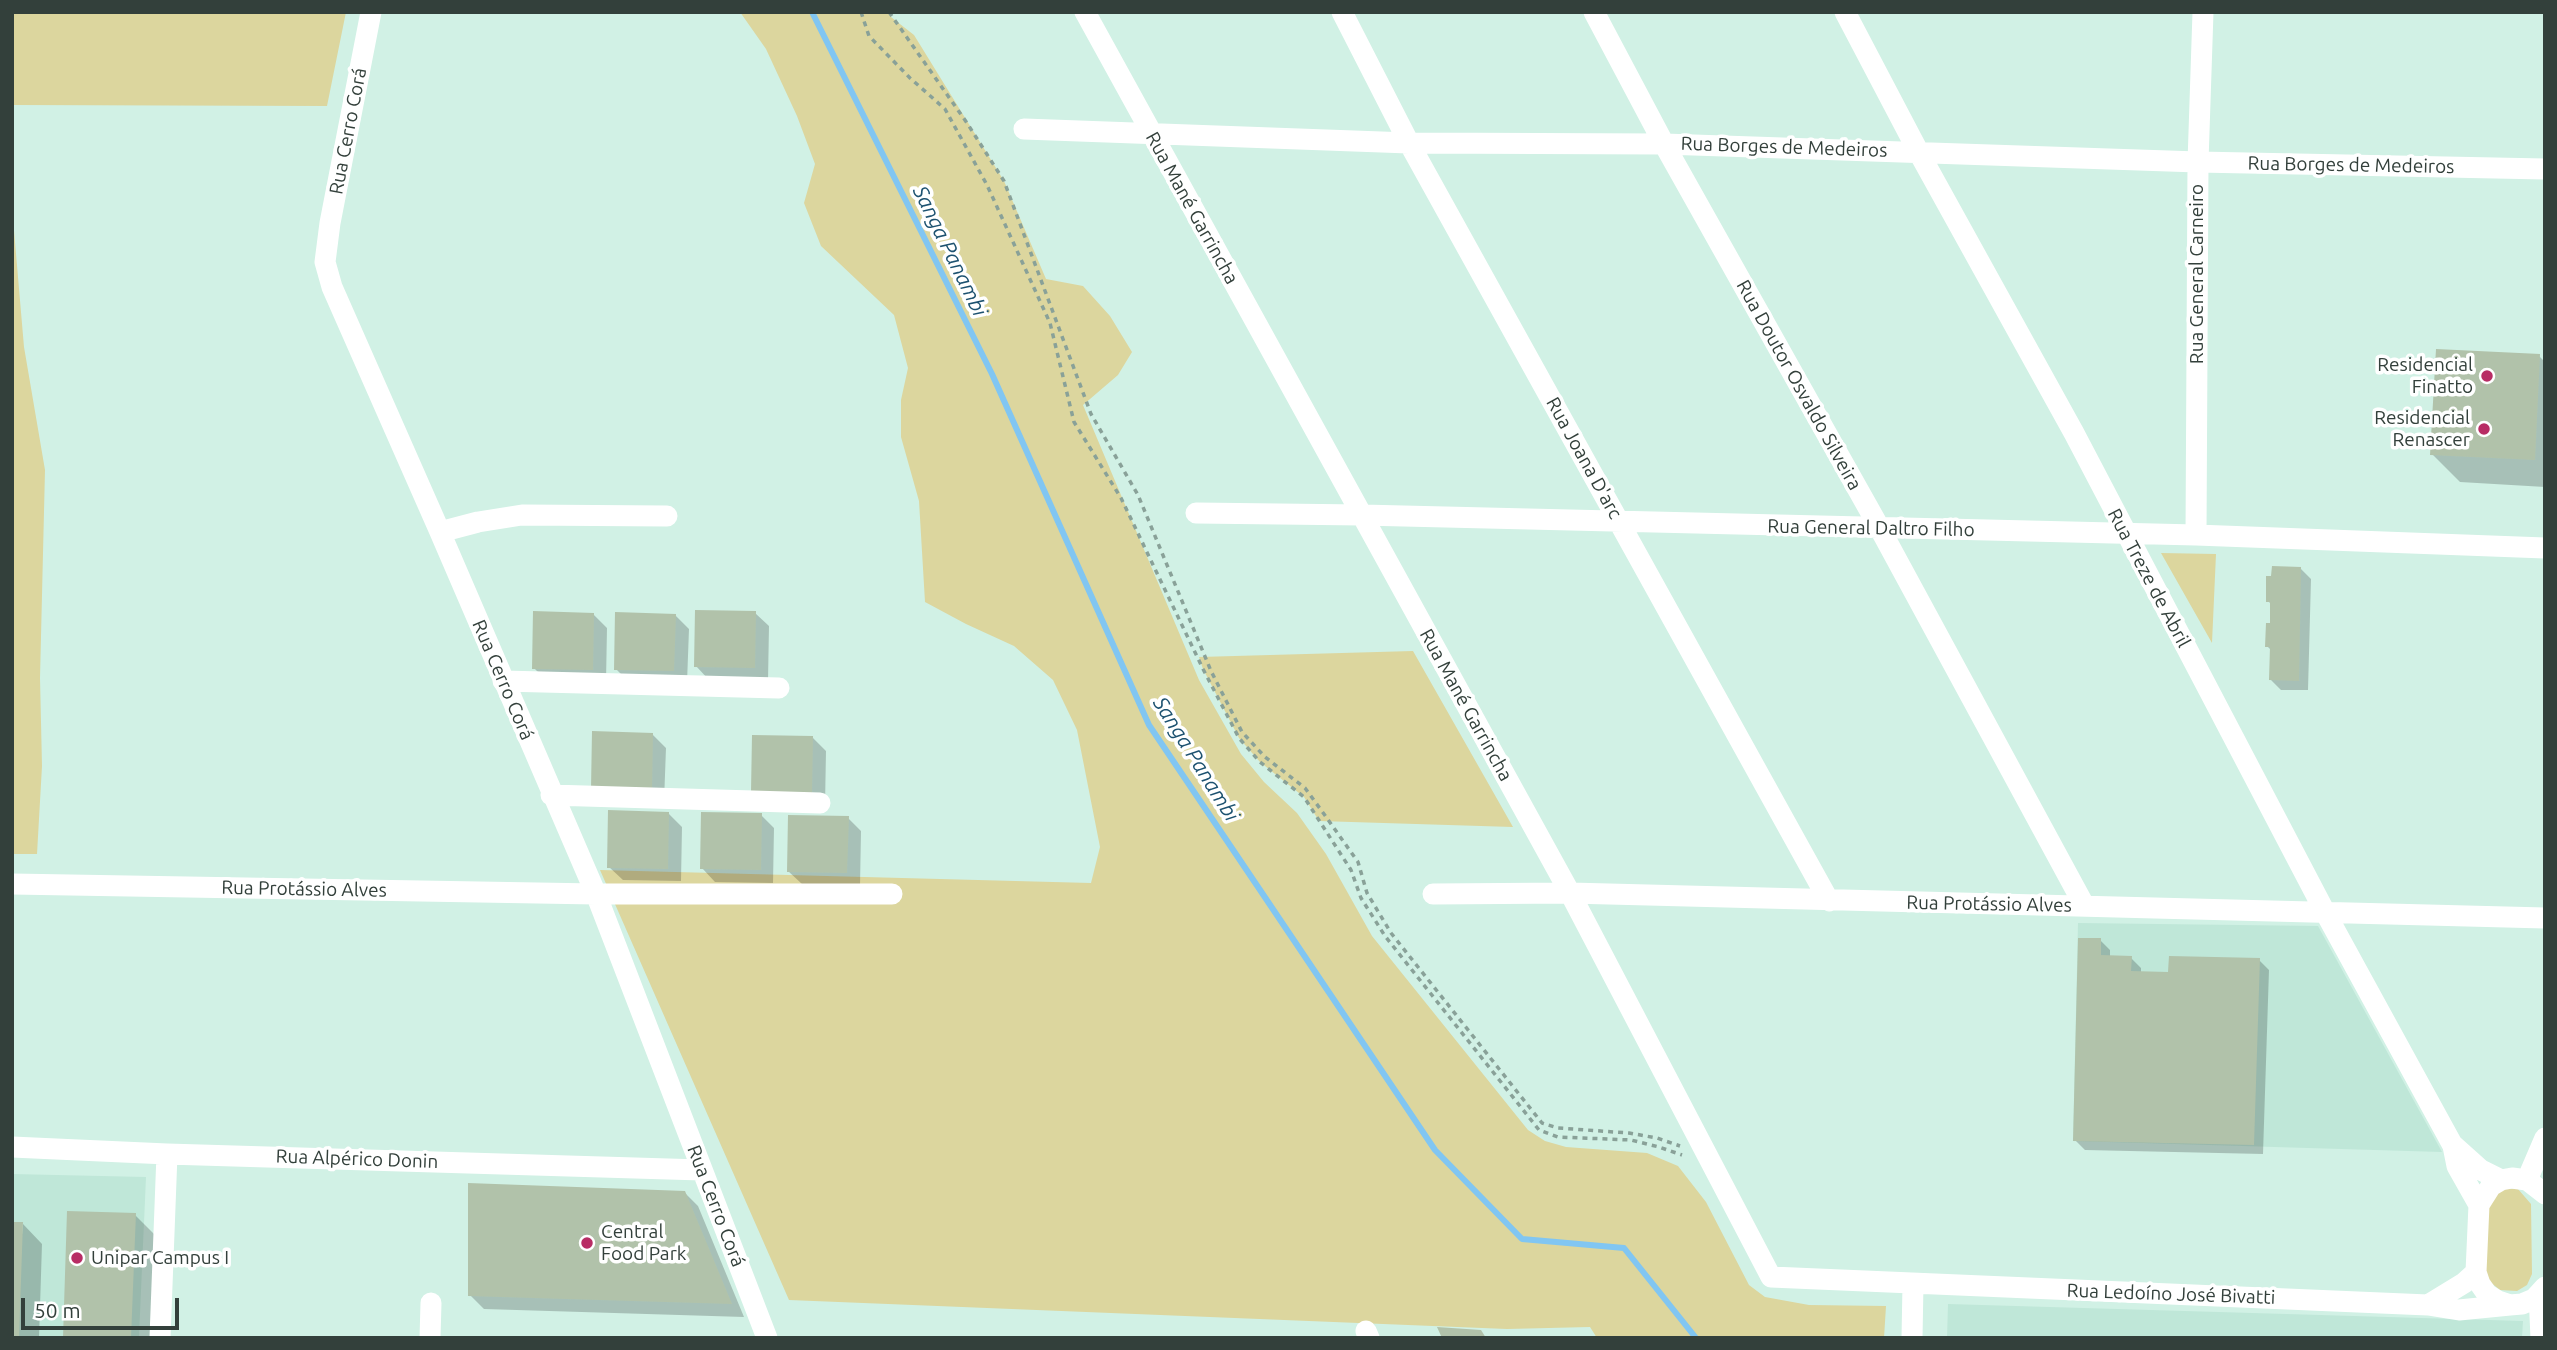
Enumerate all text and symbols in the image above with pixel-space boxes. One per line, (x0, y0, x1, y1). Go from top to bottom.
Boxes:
street label: Rua Cerro Corá (325, 66, 371, 196)
street label: Rua Mané Garrincha (1141, 128, 1243, 288)
street label: Rua Borges de Medeiros (1680, 132, 1888, 162)
street label: Rua Borges de Medeiros (2247, 152, 2455, 178)
water label: Sanga Panambi (908, 182, 992, 320)
street label: Rua General Carneiro (2186, 184, 2208, 364)
street label: Rua Doutor Osvaldo Silveira (1732, 276, 1866, 494)
place label: Residencial Finatto (2377, 354, 2473, 398)
marker: Residencial Finatto (2479, 368, 2495, 384)
street label: Rua Joana D'arc (1541, 393, 1627, 523)
place label: Residencial Renascer (2374, 407, 2470, 451)
marker: Residencial Renascer (2476, 421, 2492, 437)
street label: Rua Treze de Abril (2103, 505, 2195, 651)
street label: Rua General Daltro Filho (1767, 515, 1975, 541)
street label: Rua Cerro Corá (467, 616, 539, 744)
street label: Rua Mané Garrincha (1415, 625, 1517, 785)
water label: Sanga Panambi (1148, 692, 1244, 826)
street label: Rua Protássio Alves (221, 876, 387, 902)
street label: Rua Protássio Alves (1906, 891, 2072, 917)
street label: Rua Cerro Corá (682, 1142, 750, 1270)
street label: Rua Alpérico Donin (275, 1145, 439, 1173)
place label: Central Food Park (601, 1221, 686, 1265)
marker: Central Food Park (579, 1235, 595, 1251)
place label: Unipar Campus I (91, 1247, 229, 1269)
marker: Unipar Campus I (69, 1250, 85, 1266)
street label: Rua Ledoíno José Bivatti (2066, 1279, 2276, 1309)
scale bar (24, 1284, 182, 1328)
text: 50 m (34, 1298, 81, 1322)

